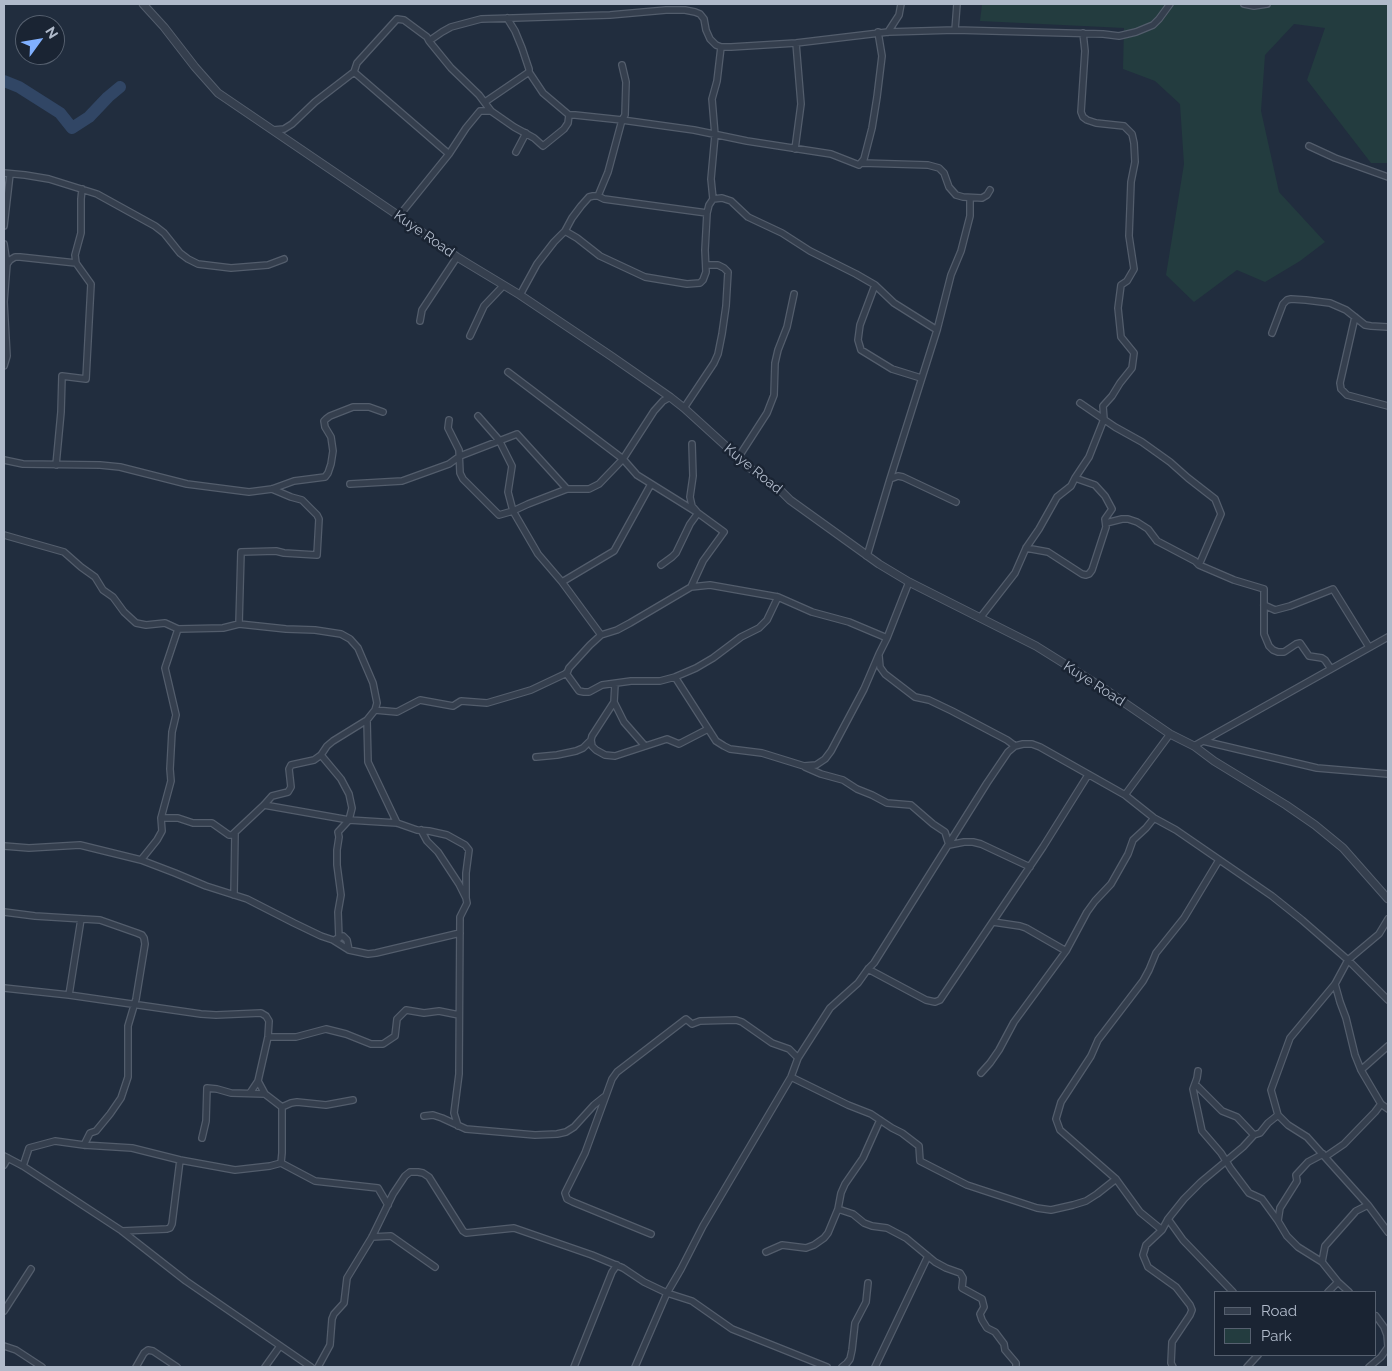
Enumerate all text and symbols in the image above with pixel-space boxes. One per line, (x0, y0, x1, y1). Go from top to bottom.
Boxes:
north arrow (15, 15, 65, 65)
text: N (42, 24, 61, 41)
street label: Kuye Road (391, 207, 457, 261)
street label: Kuye Road (721, 441, 785, 497)
street label: Kuye Road (1060, 658, 1128, 710)
legend (1214, 1291, 1377, 1356)
text: Road (1261, 1302, 1297, 1320)
text: Park (1261, 1327, 1292, 1345)

